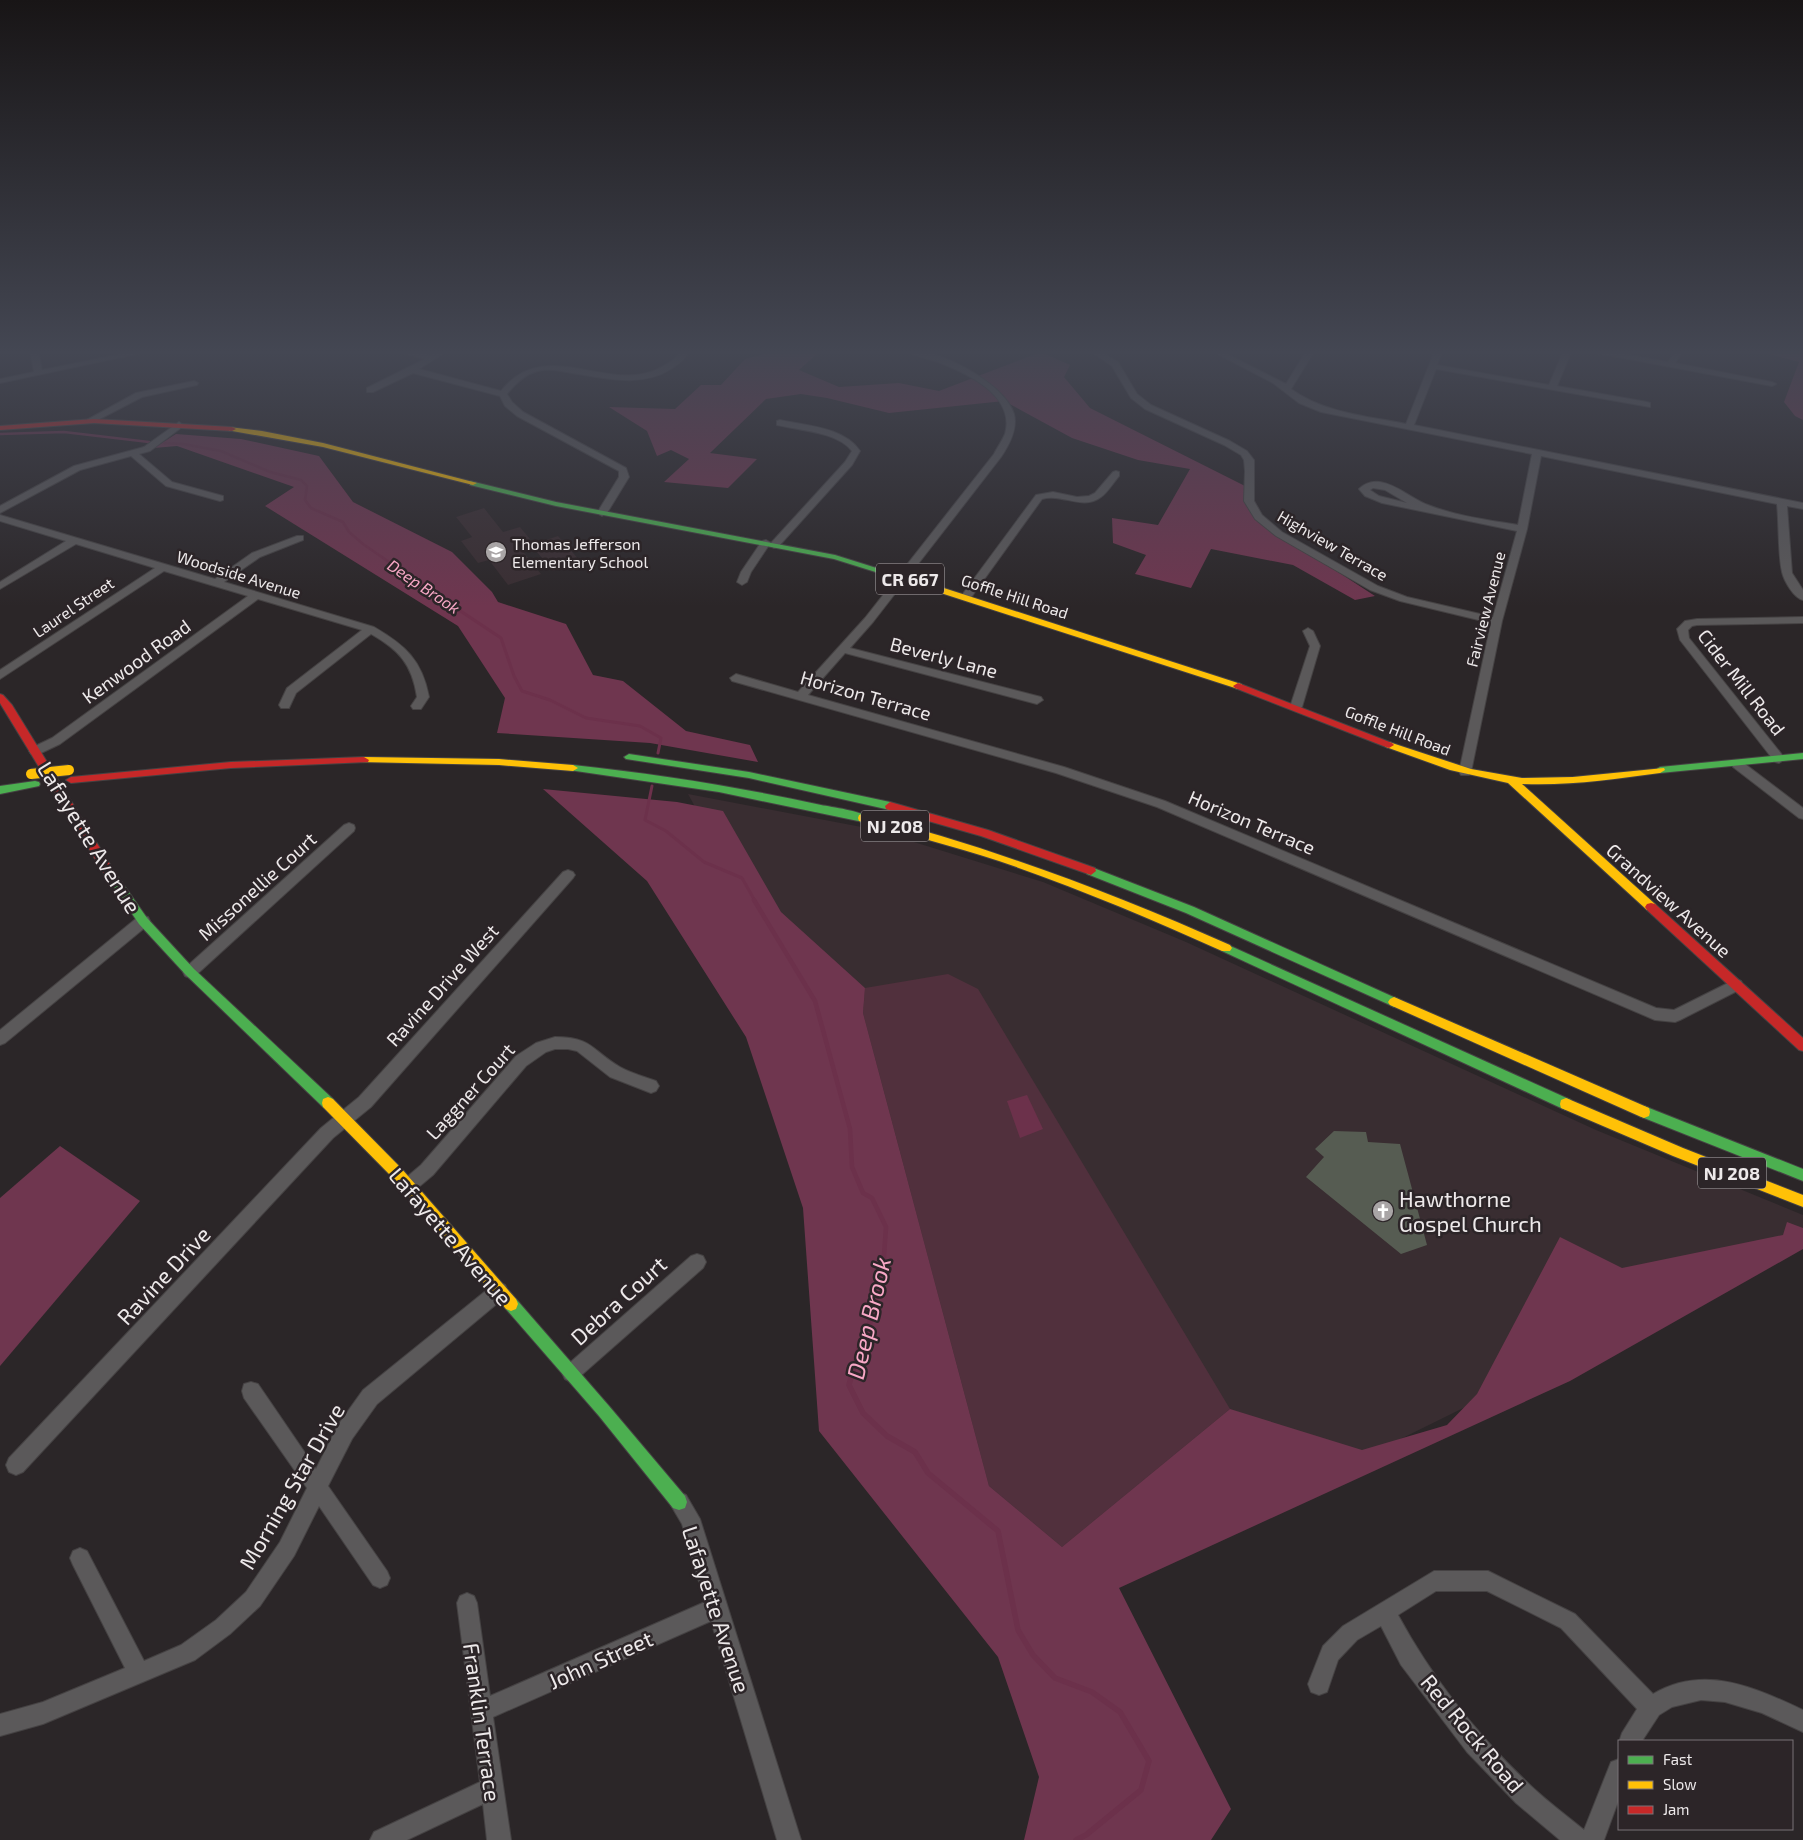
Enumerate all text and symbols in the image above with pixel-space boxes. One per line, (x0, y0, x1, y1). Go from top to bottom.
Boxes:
street label: Highview Terrace (1275, 506, 1391, 584)
place label: Thomas Jefferson Elementary School (512, 534, 648, 571)
school or university icon: Thomas Jefferson Elementary School (484, 540, 508, 564)
street label: Woodside Avenue (175, 546, 303, 602)
street label: Fairview Avenue (1461, 549, 1509, 669)
water label: Deep Brook (384, 555, 464, 617)
road number: CR 667 (876, 564, 944, 594)
street label: Goffle Hill Road (959, 570, 1071, 622)
street label: Laurel Street (29, 573, 117, 641)
street label: Kenwood Road (77, 614, 195, 708)
street label: Cider Mill Road (1693, 624, 1791, 740)
street label: Beverly Lane (888, 632, 1000, 682)
street label: Horizon Terrace (798, 665, 934, 725)
street label: Goffle Hill Road (1343, 701, 1453, 759)
street label: Lafayette Avenue (33, 756, 147, 918)
street label: Horizon Terrace (1185, 785, 1319, 859)
road number: NJ 208 (861, 810, 929, 841)
street label: Missonellie Court (193, 827, 321, 945)
street label: Grandview Avenue (1602, 838, 1736, 962)
street label: Ravine Drive West (381, 919, 503, 1051)
street label: Laggner Court (421, 1038, 519, 1144)
road number: NJ 208 (1698, 1158, 1766, 1188)
street label: Lafayette Avenue (384, 1162, 518, 1310)
place label: Hawthorne Gospel Church (1399, 1185, 1542, 1236)
church icon: Hawthorne Gospel Church (1371, 1199, 1395, 1223)
street label: Ravine Drive (111, 1221, 215, 1329)
street label: Debra Court (565, 1250, 671, 1350)
water label: Deep Brook (840, 1254, 896, 1382)
street label: Morning Star Drive (233, 1399, 349, 1573)
street label: Lafayette Avenue (678, 1522, 756, 1696)
street label: John Street (544, 1624, 656, 1694)
street label: Franklin Terrace (459, 1641, 507, 1803)
street label: Red Rock Road (1416, 1669, 1530, 1797)
legend (1618, 1740, 1793, 1830)
text: Fast (1663, 1750, 1693, 1768)
text: Slow (1663, 1775, 1697, 1793)
text: Jam (1663, 1800, 1689, 1818)

